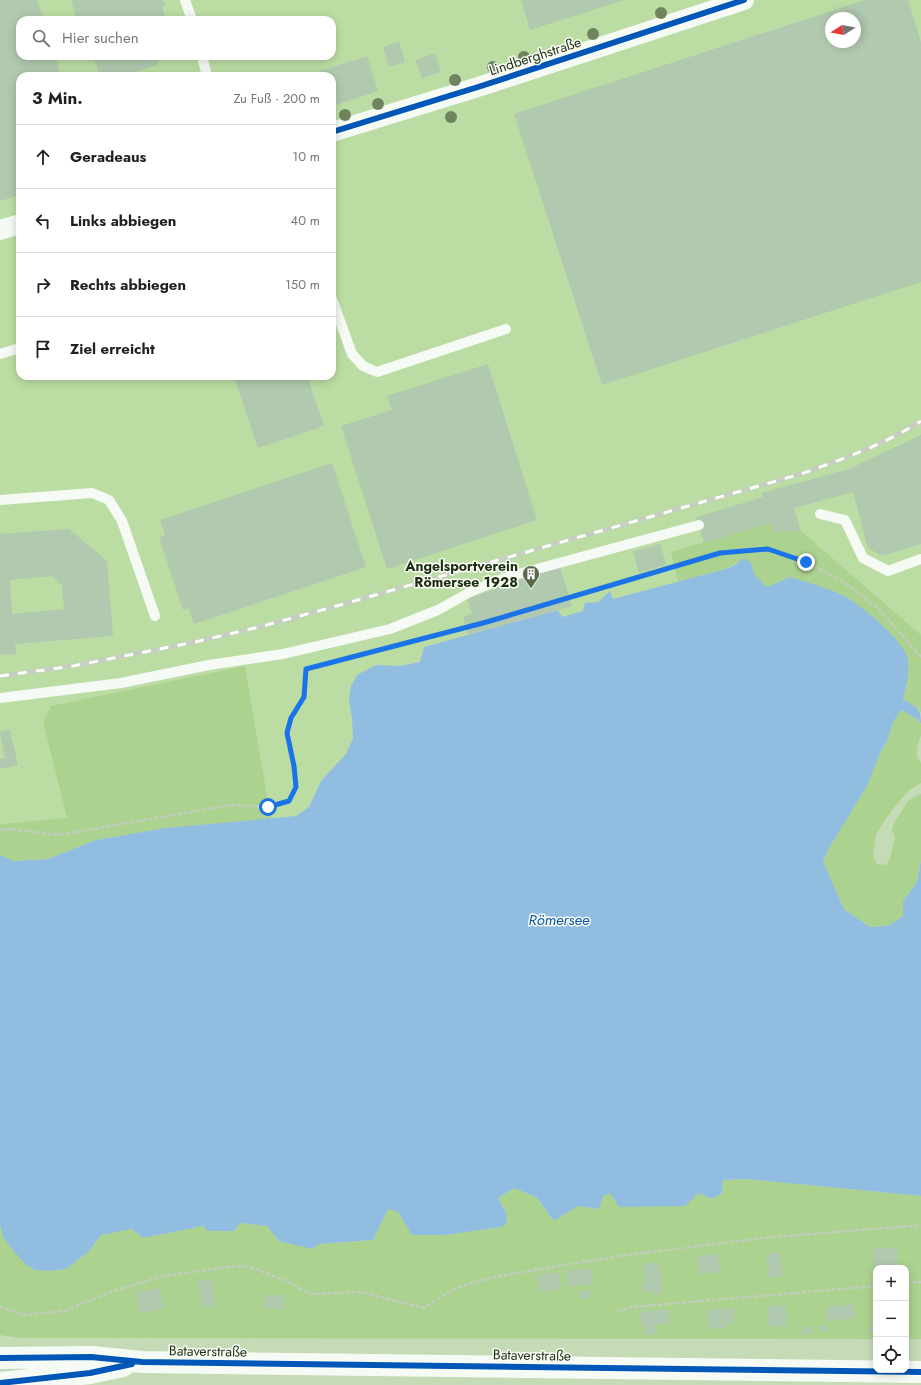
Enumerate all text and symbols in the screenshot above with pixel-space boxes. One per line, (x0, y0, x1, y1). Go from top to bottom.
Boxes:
north arrow (825, 12, 861, 48)
search box (16, 16, 336, 60)
icon: search (30, 27, 52, 49)
text: Hier suchen (62, 27, 139, 49)
street label: Lindberghstraße (486, 32, 584, 80)
text: 3 Min. (32, 86, 83, 110)
text: Zu Fuß · 200 m (233, 89, 320, 108)
icon: ahead (32, 146, 54, 168)
text: Geradeaus (70, 146, 146, 168)
text: 10 m (292, 147, 320, 166)
icon: left (32, 210, 54, 232)
text: Links abbiegen (70, 210, 176, 232)
text: 40 m (291, 211, 320, 230)
icon: right (32, 274, 54, 296)
text: Rechts abbiegen (70, 274, 186, 296)
text: 150 m (285, 275, 320, 294)
icon: arrive (32, 338, 54, 360)
text: Ziel erreicht (70, 338, 155, 360)
route end (797, 553, 815, 571)
place label: Angelsportverein Römersee 1928 (404, 556, 518, 592)
building icon: Angelsportverein Römersee 1928 (521, 564, 541, 589)
route start (259, 798, 277, 816)
water label: Römersee (529, 909, 590, 931)
map controls (873, 1265, 909, 1373)
button: + (873, 1265, 909, 1301)
button: − (873, 1301, 909, 1337)
button: locate (873, 1337, 909, 1373)
street label: Bataverstraße (169, 1340, 247, 1362)
street label: Bataverstraße (493, 1344, 571, 1366)

